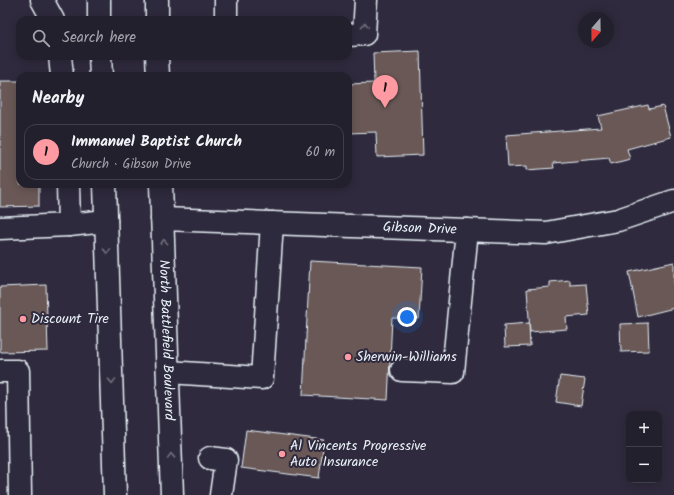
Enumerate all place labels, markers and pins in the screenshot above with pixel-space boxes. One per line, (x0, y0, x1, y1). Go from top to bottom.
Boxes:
pin: 1 (372, 75, 398, 108)
place label: Discount Tire (31, 308, 110, 330)
marker: Discount Tire (18, 314, 28, 324)
place label: Sherwin-Williams (356, 346, 457, 368)
marker: Sherwin-Williams (343, 352, 353, 362)
place label: Al Vincents Progressive Auto Insurance (290, 435, 427, 473)
marker: Al Vincents Progressive Auto Insurance (277, 449, 287, 459)

